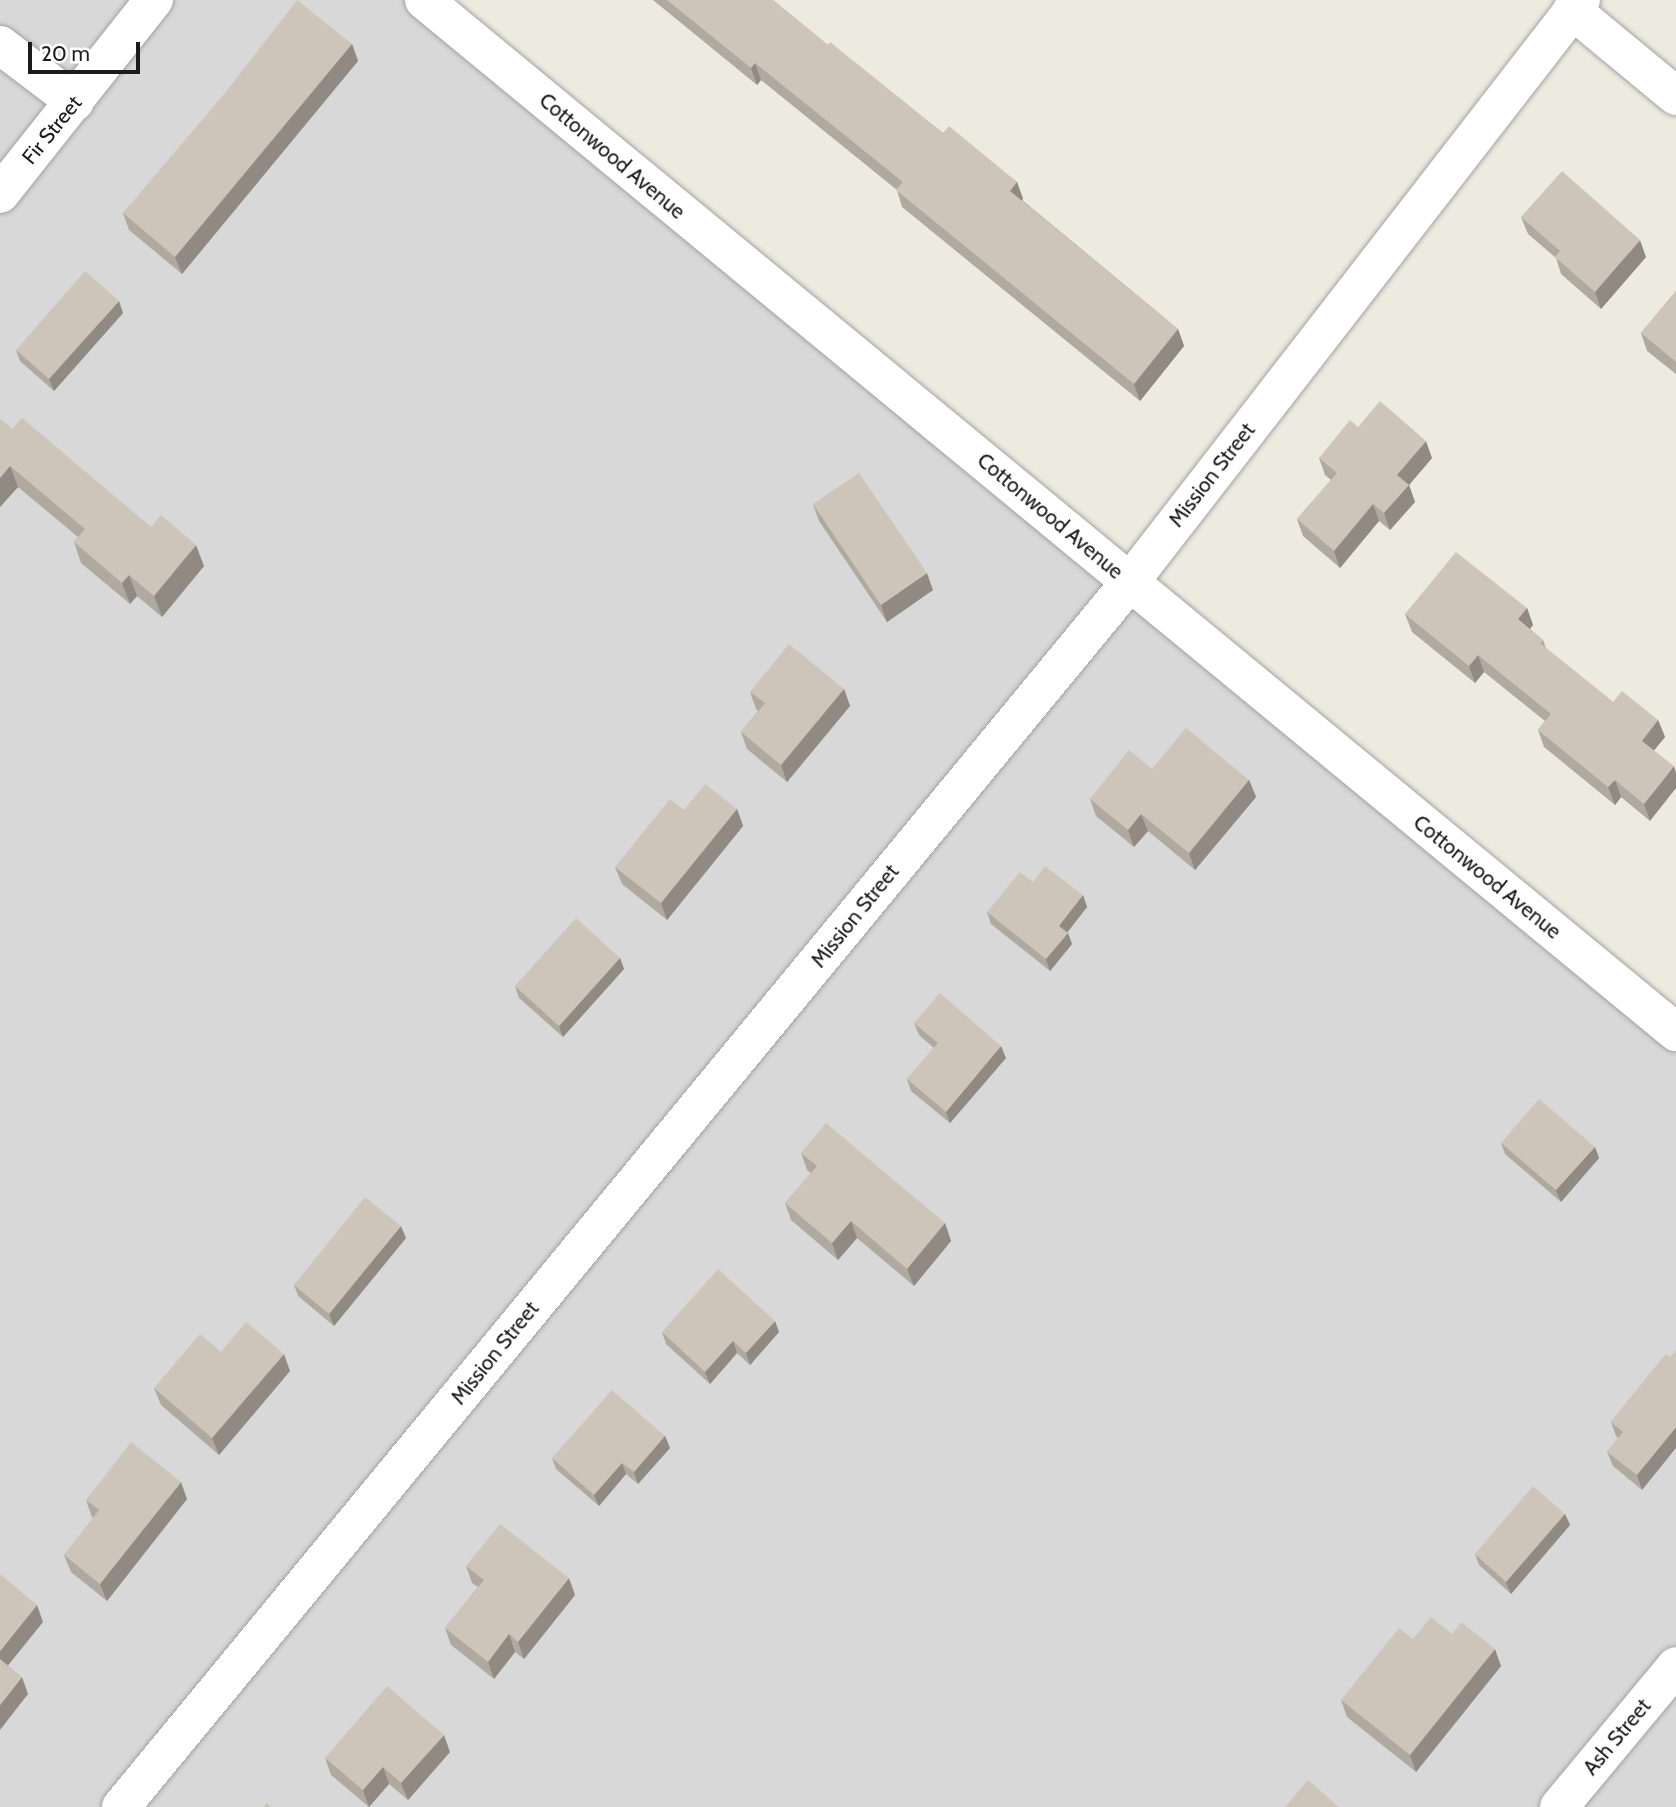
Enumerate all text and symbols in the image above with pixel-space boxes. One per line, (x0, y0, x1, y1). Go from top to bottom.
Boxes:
scale bar (32, 28, 144, 72)
text: 20 m (41, 41, 90, 66)
street label: Cottonwood Avenue (534, 88, 690, 224)
street label: Fir Street (17, 91, 87, 169)
street label: Mission Street (1164, 418, 1260, 532)
street label: Cottonwood Avenue (972, 448, 1128, 584)
street label: Cottonwood Avenue (1408, 810, 1566, 944)
street label: Mission Street (806, 859, 904, 973)
street label: Mission Street (446, 1296, 544, 1410)
street label: Ash Street (1578, 1694, 1656, 1780)

